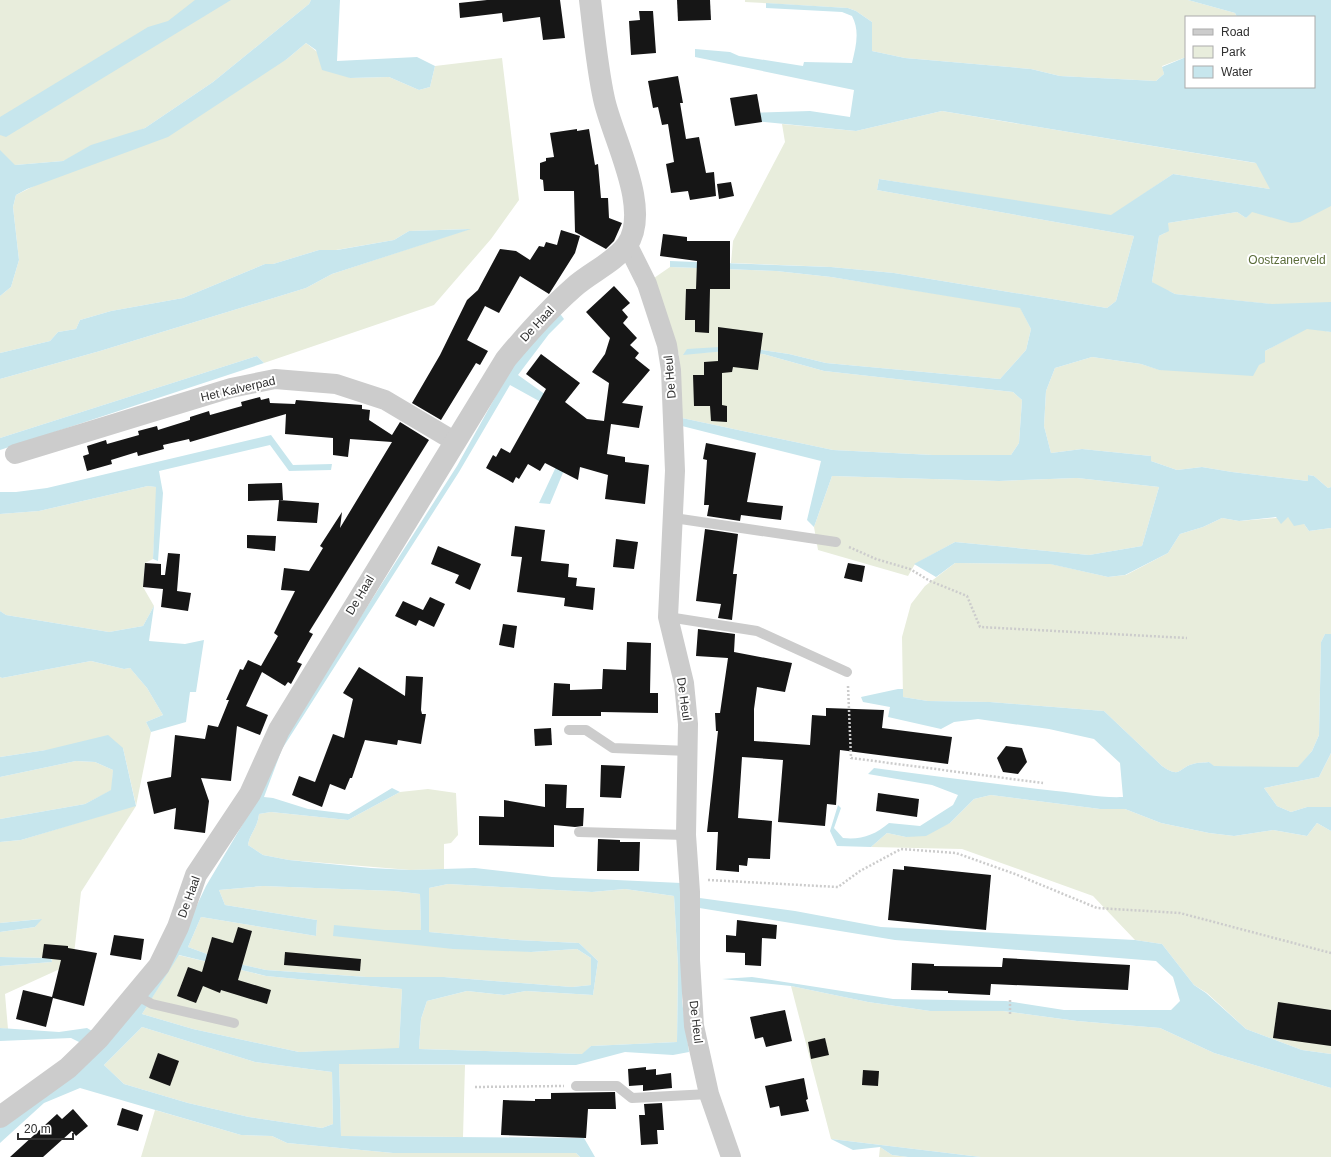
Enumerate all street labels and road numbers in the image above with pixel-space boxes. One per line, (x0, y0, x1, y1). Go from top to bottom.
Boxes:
street label: De Haal (517, 303, 557, 345)
street label: De Heul (661, 355, 679, 399)
street label: Het Kalverpad (199, 374, 277, 404)
street label: De Haal (343, 573, 377, 617)
street label: De Heul (674, 677, 694, 721)
street label: De Haal (175, 874, 203, 920)
street label: De Heul (686, 1000, 706, 1044)

